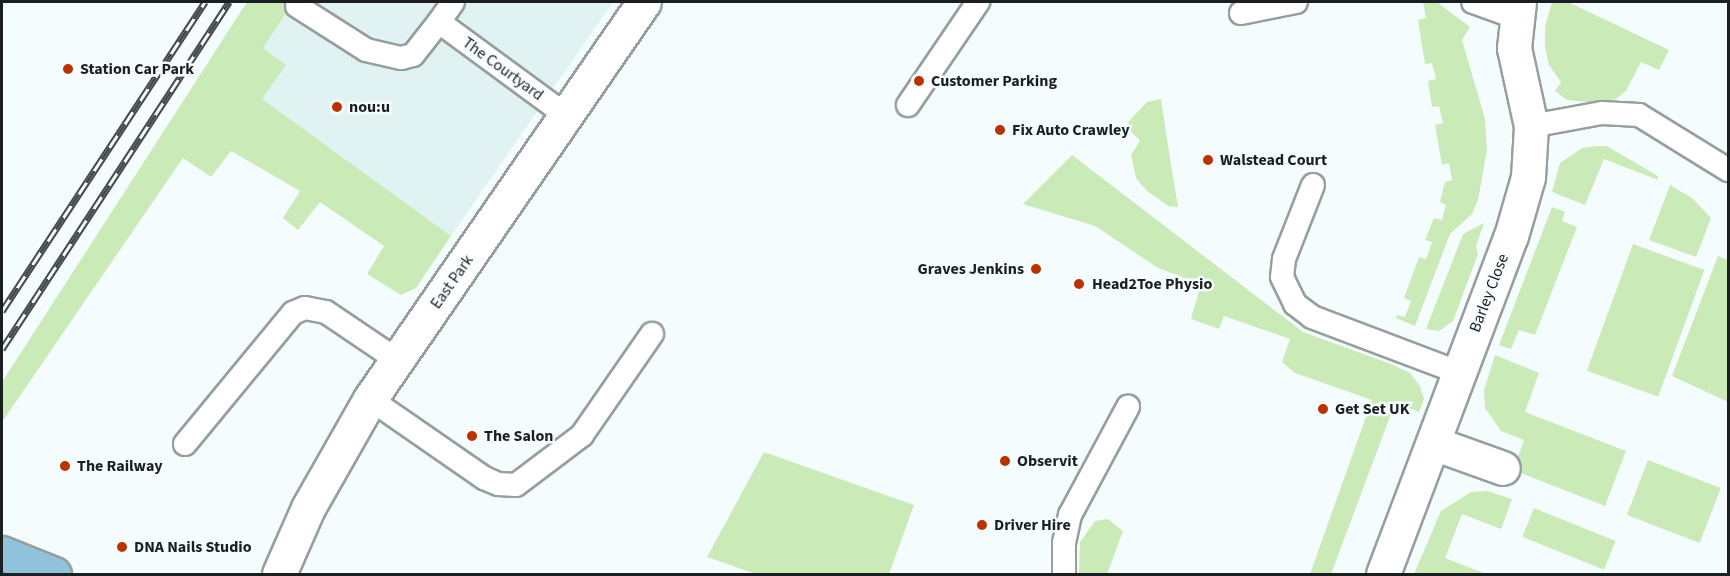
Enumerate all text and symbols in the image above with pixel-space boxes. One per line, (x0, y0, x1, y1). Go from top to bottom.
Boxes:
street label: The Courtyard (459, 33, 547, 105)
place label: Station Car Park (80, 59, 194, 79)
marker: Station Car Park (61, 62, 75, 76)
place label: Customer Parking (931, 71, 1057, 91)
marker: Customer Parking (912, 74, 926, 88)
place label: nou:u (349, 97, 390, 117)
marker: nou:u (330, 100, 344, 114)
place label: Fix Auto Crawley (1012, 120, 1130, 140)
marker: Fix Auto Crawley (993, 123, 1007, 137)
place label: Walstead Court (1220, 150, 1327, 170)
marker: Walstead Court (1201, 153, 1215, 167)
street label: East Park (427, 251, 477, 313)
street label: Barley Close (1465, 251, 1513, 335)
place label: Graves Jenkins (918, 259, 1024, 279)
marker: Graves Jenkins (1029, 262, 1043, 276)
place label: Head2Toe Physio (1092, 274, 1212, 294)
marker: Head2Toe Physio (1070, 275, 1088, 293)
place label: Get Set UK (1335, 399, 1409, 419)
marker: Get Set UK (1316, 402, 1330, 416)
place label: The Salon (484, 426, 553, 446)
marker: The Salon (465, 429, 479, 443)
place label: Observit (1017, 451, 1078, 471)
marker: Observit (998, 454, 1012, 468)
place label: The Railway (77, 456, 163, 476)
marker: The Railway (58, 459, 72, 473)
place label: Driver Hire (994, 515, 1071, 535)
marker: Driver Hire (975, 518, 989, 532)
place label: DNA Nails Studio (134, 537, 252, 557)
marker: DNA Nails Studio (115, 540, 129, 554)

